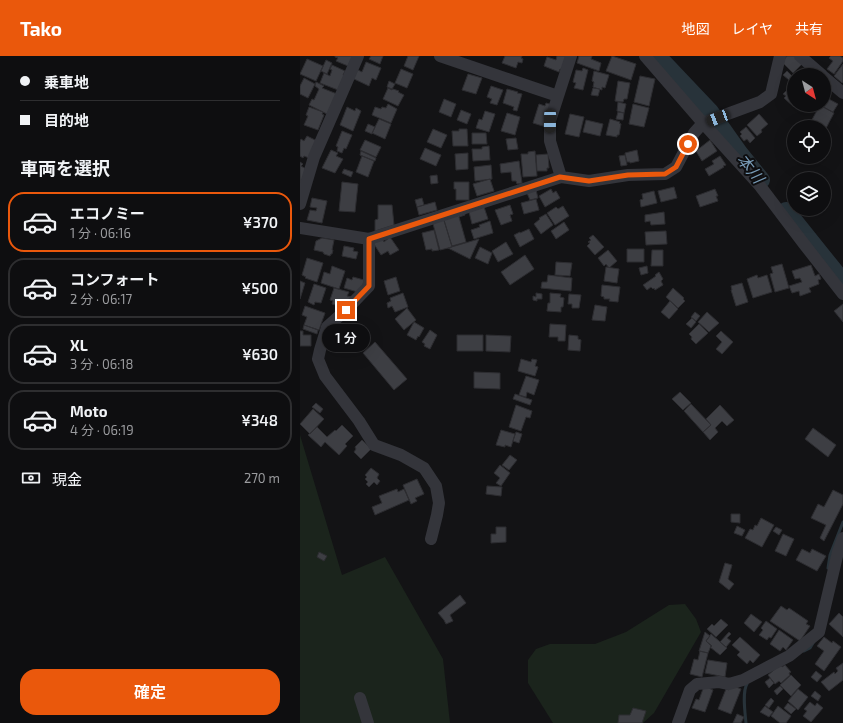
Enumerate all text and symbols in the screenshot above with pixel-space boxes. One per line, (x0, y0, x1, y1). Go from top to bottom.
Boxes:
text: Tako (20, 17, 62, 40)
text: 地図 (681, 20, 709, 37)
text: レイヤ (731, 20, 773, 37)
text: 共有 (795, 20, 823, 37)
north arrow (787, 68, 831, 112)
map controls (787, 68, 831, 216)
text: 乗車地 (44, 73, 89, 91)
car (705, 108, 731, 128)
car (544, 109, 556, 133)
text: 目的地 (44, 111, 89, 129)
button: locate (787, 120, 831, 164)
route start (679, 135, 697, 153)
water label: 本川 (734, 150, 770, 188)
text: 車両を選択 (20, 157, 110, 179)
button: layers (787, 172, 831, 216)
icon: car (22, 204, 58, 240)
text: エコノミー (70, 204, 145, 222)
text: ¥370 (243, 213, 278, 231)
text: 1 分 · 06:16 (70, 225, 131, 241)
icon: car (22, 270, 58, 306)
text: コンフォート (70, 270, 160, 288)
text: ¥500 (242, 279, 278, 297)
text: 2 分 · 06:17 (70, 291, 132, 307)
route end (337, 301, 355, 319)
callout: 1 分 (322, 324, 370, 352)
text: 1 分 (335, 330, 357, 346)
icon: car (22, 336, 58, 372)
text: XL (70, 336, 88, 354)
text: ¥630 (242, 345, 278, 363)
text: 3 分 · 06:18 (70, 356, 133, 372)
icon: car (22, 402, 58, 438)
text: Moto (70, 402, 108, 420)
text: ¥348 (241, 411, 278, 429)
text: 4 分 · 06:19 (70, 422, 134, 438)
icon: cash (20, 467, 42, 489)
text: 現金 (52, 470, 82, 488)
text: 270 m (244, 470, 280, 486)
button: 確定 (20, 669, 280, 715)

